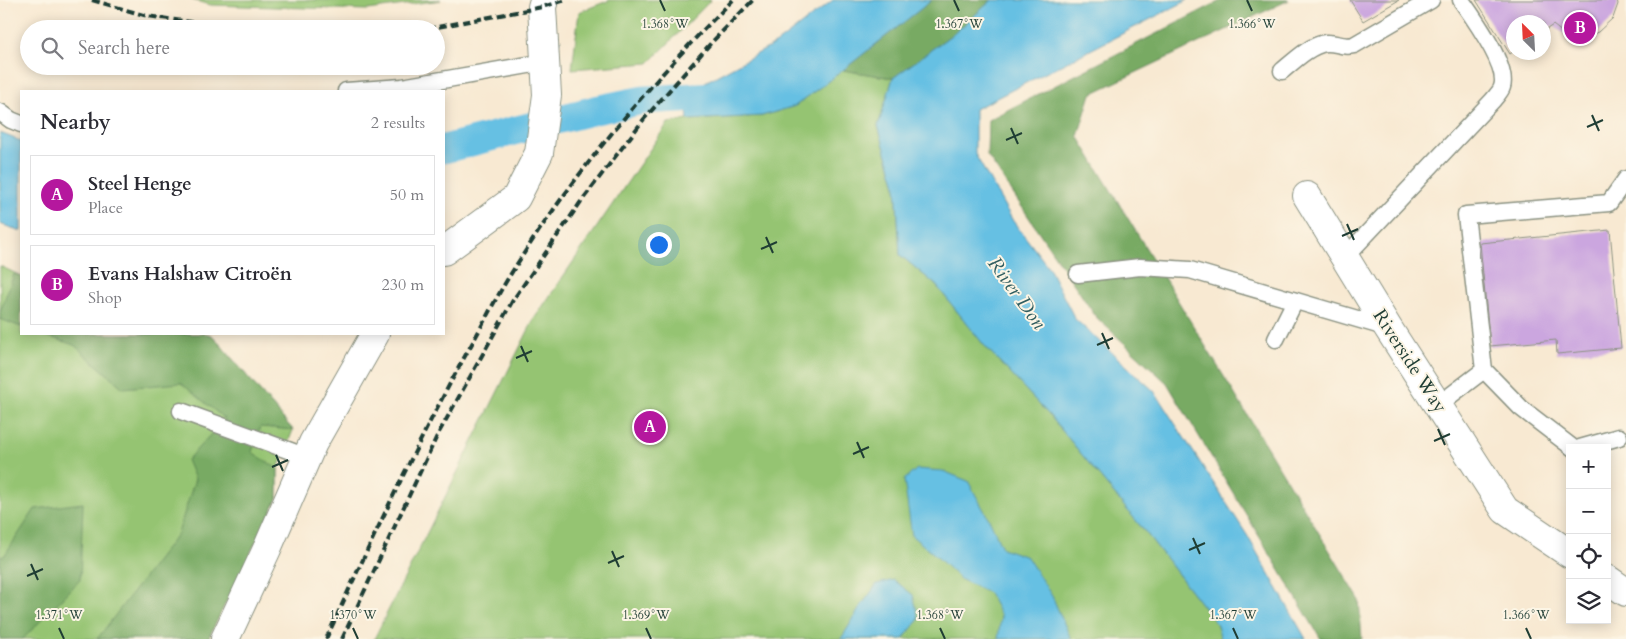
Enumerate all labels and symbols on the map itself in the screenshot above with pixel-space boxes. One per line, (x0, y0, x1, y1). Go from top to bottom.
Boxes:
pin: B (1564, 9, 1596, 47)
north arrow (1506, 15, 1551, 60)
text: 1.368°W (641, 16, 689, 32)
text: 1.367°W (935, 16, 983, 32)
text: 1.366°W (1228, 16, 1276, 32)
your location (646, 232, 672, 258)
water label: River Don (982, 251, 1053, 335)
street label: Riverside Way (1367, 304, 1453, 418)
pin: A (634, 408, 666, 446)
text: 1.371°W (35, 607, 83, 623)
text: 1.370°W (329, 607, 377, 623)
text: 1.369°W (622, 607, 670, 623)
text: 1.368°W (916, 607, 964, 623)
text: 1.367°W (1209, 607, 1257, 623)
text: 1.366°W (1502, 607, 1550, 623)

